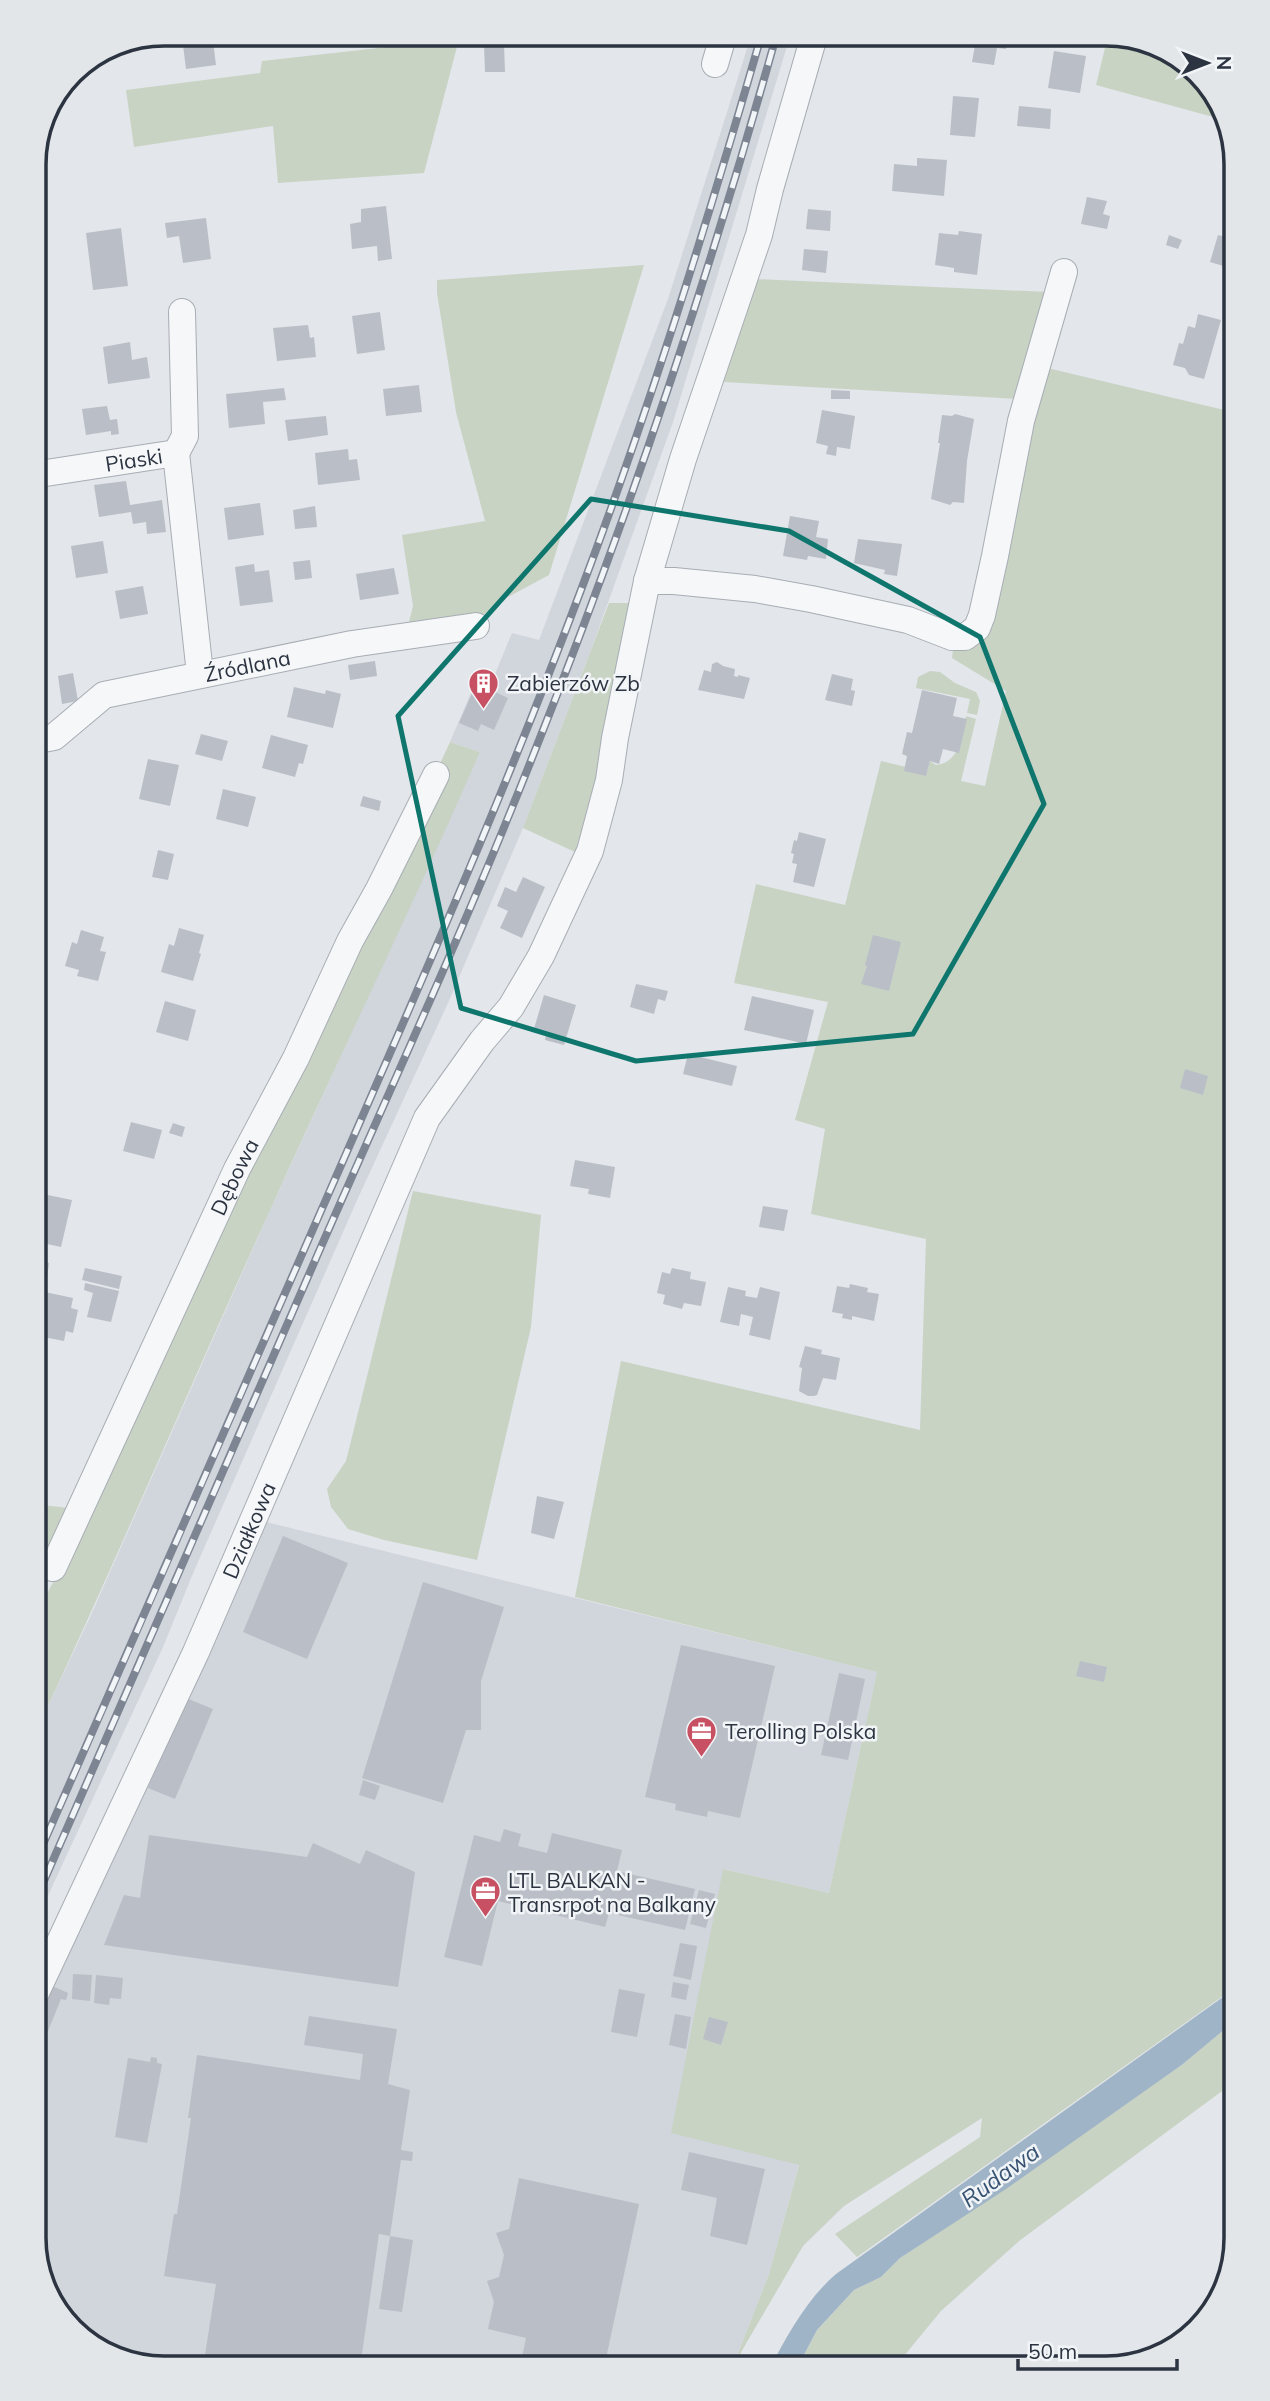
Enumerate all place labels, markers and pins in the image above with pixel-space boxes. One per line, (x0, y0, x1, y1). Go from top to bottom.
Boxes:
building icon: Zabierzów Zb (467, 666, 501, 710)
place label: Zabierzów Zb (507, 670, 640, 696)
office icon: Terolling Polska (685, 1714, 719, 1758)
place label: Terolling Polska (725, 1718, 876, 1744)
place label: LTL BALKAN - Transrpot na Balkany (508, 1867, 716, 1917)
office icon: LTL BALKAN - Transrpot na Balkany (468, 1875, 502, 1919)

